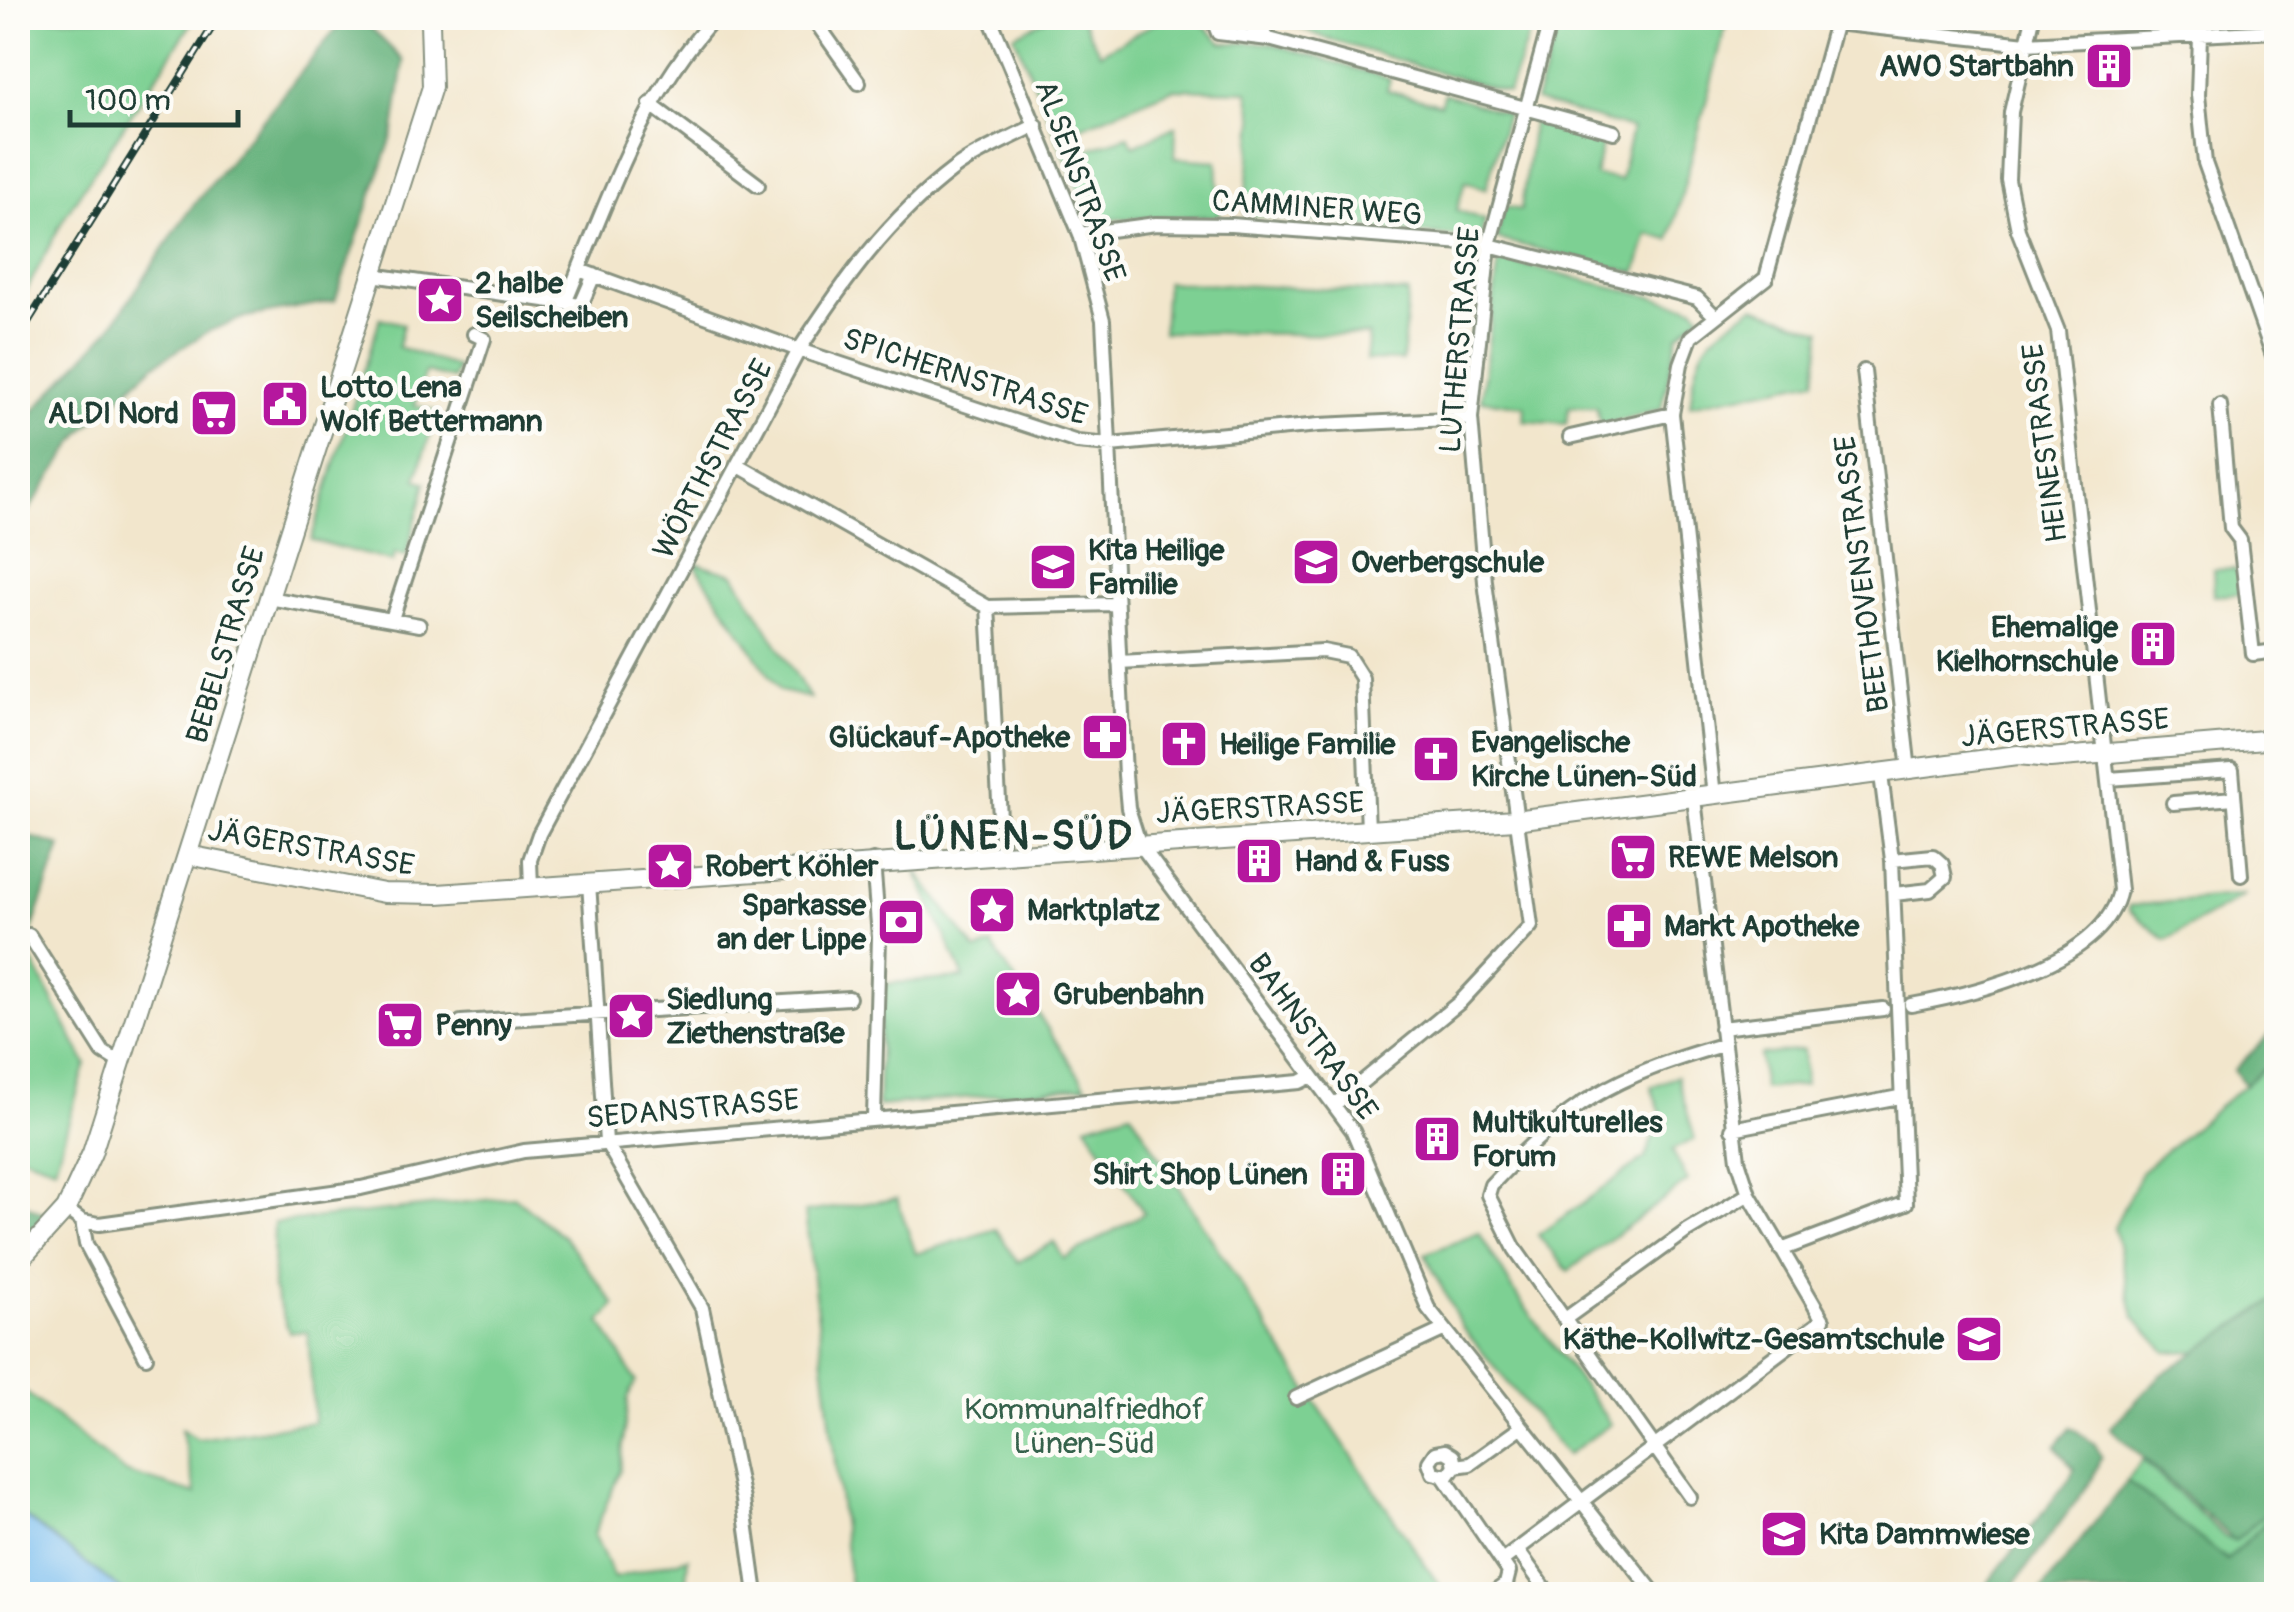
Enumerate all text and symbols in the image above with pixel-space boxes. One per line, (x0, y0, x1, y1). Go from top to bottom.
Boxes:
building icon: AWO Startbahn (2083, 40, 2135, 92)
place label: AWO Startbahn (1879, 48, 2074, 85)
scale bar (70, 65, 238, 127)
street label: ALSENSTRASSE (1026, 75, 1134, 287)
text: 100 m (85, 82, 171, 119)
street label: CAMMINER WEG (1211, 182, 1423, 234)
street label: LUTHERSTRASSE (1432, 225, 1488, 455)
place label: 2 halbe Seilscheiben (475, 265, 629, 336)
place icon: 2 halbe Seilscheiben (414, 274, 466, 326)
street label: SPICHERNSTRASSE (838, 320, 1092, 434)
street label: HEINESTRASSE (2014, 341, 2076, 545)
street label: WÖRTHSTRASSE (645, 353, 781, 565)
place label: Lotto Lena Wolf Bettermann (320, 369, 543, 440)
public building icon: Lotto Lena Wolf Bettermann (259, 378, 311, 430)
supermarket icon: ALDI Nord (188, 387, 240, 439)
place label: ALDI Nord (48, 395, 179, 432)
street label: BEETHOVENSTRASSE (1827, 433, 1897, 715)
place label: Kita Heilige Familie (1088, 532, 1225, 603)
school or university icon: Overbergschule (1290, 536, 1342, 588)
school or university icon: Kita Heilige Familie (1027, 541, 1079, 593)
street label: BEBELSTRASSE (179, 542, 273, 748)
place label: Overbergschule (1351, 544, 1545, 581)
place label: Ehemalige Kielhornschule (1936, 609, 2119, 680)
building icon: Ehemalige Kielhornschule (2127, 618, 2179, 670)
street label: JÄGERSTRASSE (1959, 700, 2171, 756)
pharmacy icon: Glückauf-Apotheke (1079, 711, 1131, 763)
church icon: Heilige Familie (1158, 718, 1210, 770)
place label: Glückauf-Apotheke (829, 719, 1071, 756)
place label: Evangelische Kirche Lünen-Süd (1471, 724, 1697, 795)
place label: Heilige Familie (1219, 726, 1396, 763)
church icon: Evangelische Kirche Lünen-Süd (1410, 733, 1462, 785)
street label: JÄGERSTRASSE (1155, 784, 1365, 832)
street label: JÄGERSTRASSE (205, 812, 417, 884)
district label: LÜNEN-SÜD (894, 812, 1134, 861)
supermarket icon: REWE Melson (1607, 831, 1659, 883)
building icon: Hand & Fuss (1233, 835, 1285, 887)
place label: REWE Melson (1668, 839, 1838, 876)
place icon: Robert Köhler (644, 840, 696, 892)
place label: Hand & Fuss (1294, 843, 1450, 880)
place label: Robert Köhler (705, 848, 879, 885)
place icon: Marktplatz (966, 884, 1018, 936)
place label: Sparkasse an der Lippe (717, 887, 867, 958)
place label: Marktplatz (1027, 892, 1160, 929)
bank icon: Sparkasse an der Lippe (875, 896, 927, 948)
pharmacy icon: Markt Apotheke (1603, 900, 1655, 952)
place label: Markt Apotheke (1664, 908, 1861, 945)
street label: BAHNSTRASSE (1240, 946, 1386, 1128)
place icon: Grubenbahn (992, 968, 1044, 1020)
place label: Grubenbahn (1053, 976, 1204, 1013)
place label: Siedlung Ziethenstraße (666, 981, 846, 1052)
place icon: Siedlung Ziethenstraße (605, 990, 657, 1042)
supermarket icon: Penny (374, 999, 426, 1051)
place label: Penny (435, 1007, 512, 1044)
street label: SEDANSTRASSE (585, 1081, 801, 1137)
place label: Multikulturelles Forum (1472, 1104, 1663, 1175)
building icon: Multikulturelles Forum (1411, 1113, 1463, 1165)
building icon: Shirt Shop Lünen (1317, 1148, 1369, 1200)
place label: Shirt Shop Lünen (1092, 1156, 1308, 1193)
school or university icon: Käthe-Kollwitz-Gesamtschule (1953, 1313, 2005, 1365)
place label: Käthe-Kollwitz-Gesamtschule (1563, 1321, 1945, 1358)
park label: Kommunalfriedhof Lünen-Süd (964, 1391, 1204, 1462)
school or university icon: Kita Dammwiese (1758, 1508, 1810, 1560)
place label: Kita Dammwiese (1819, 1516, 2031, 1553)

